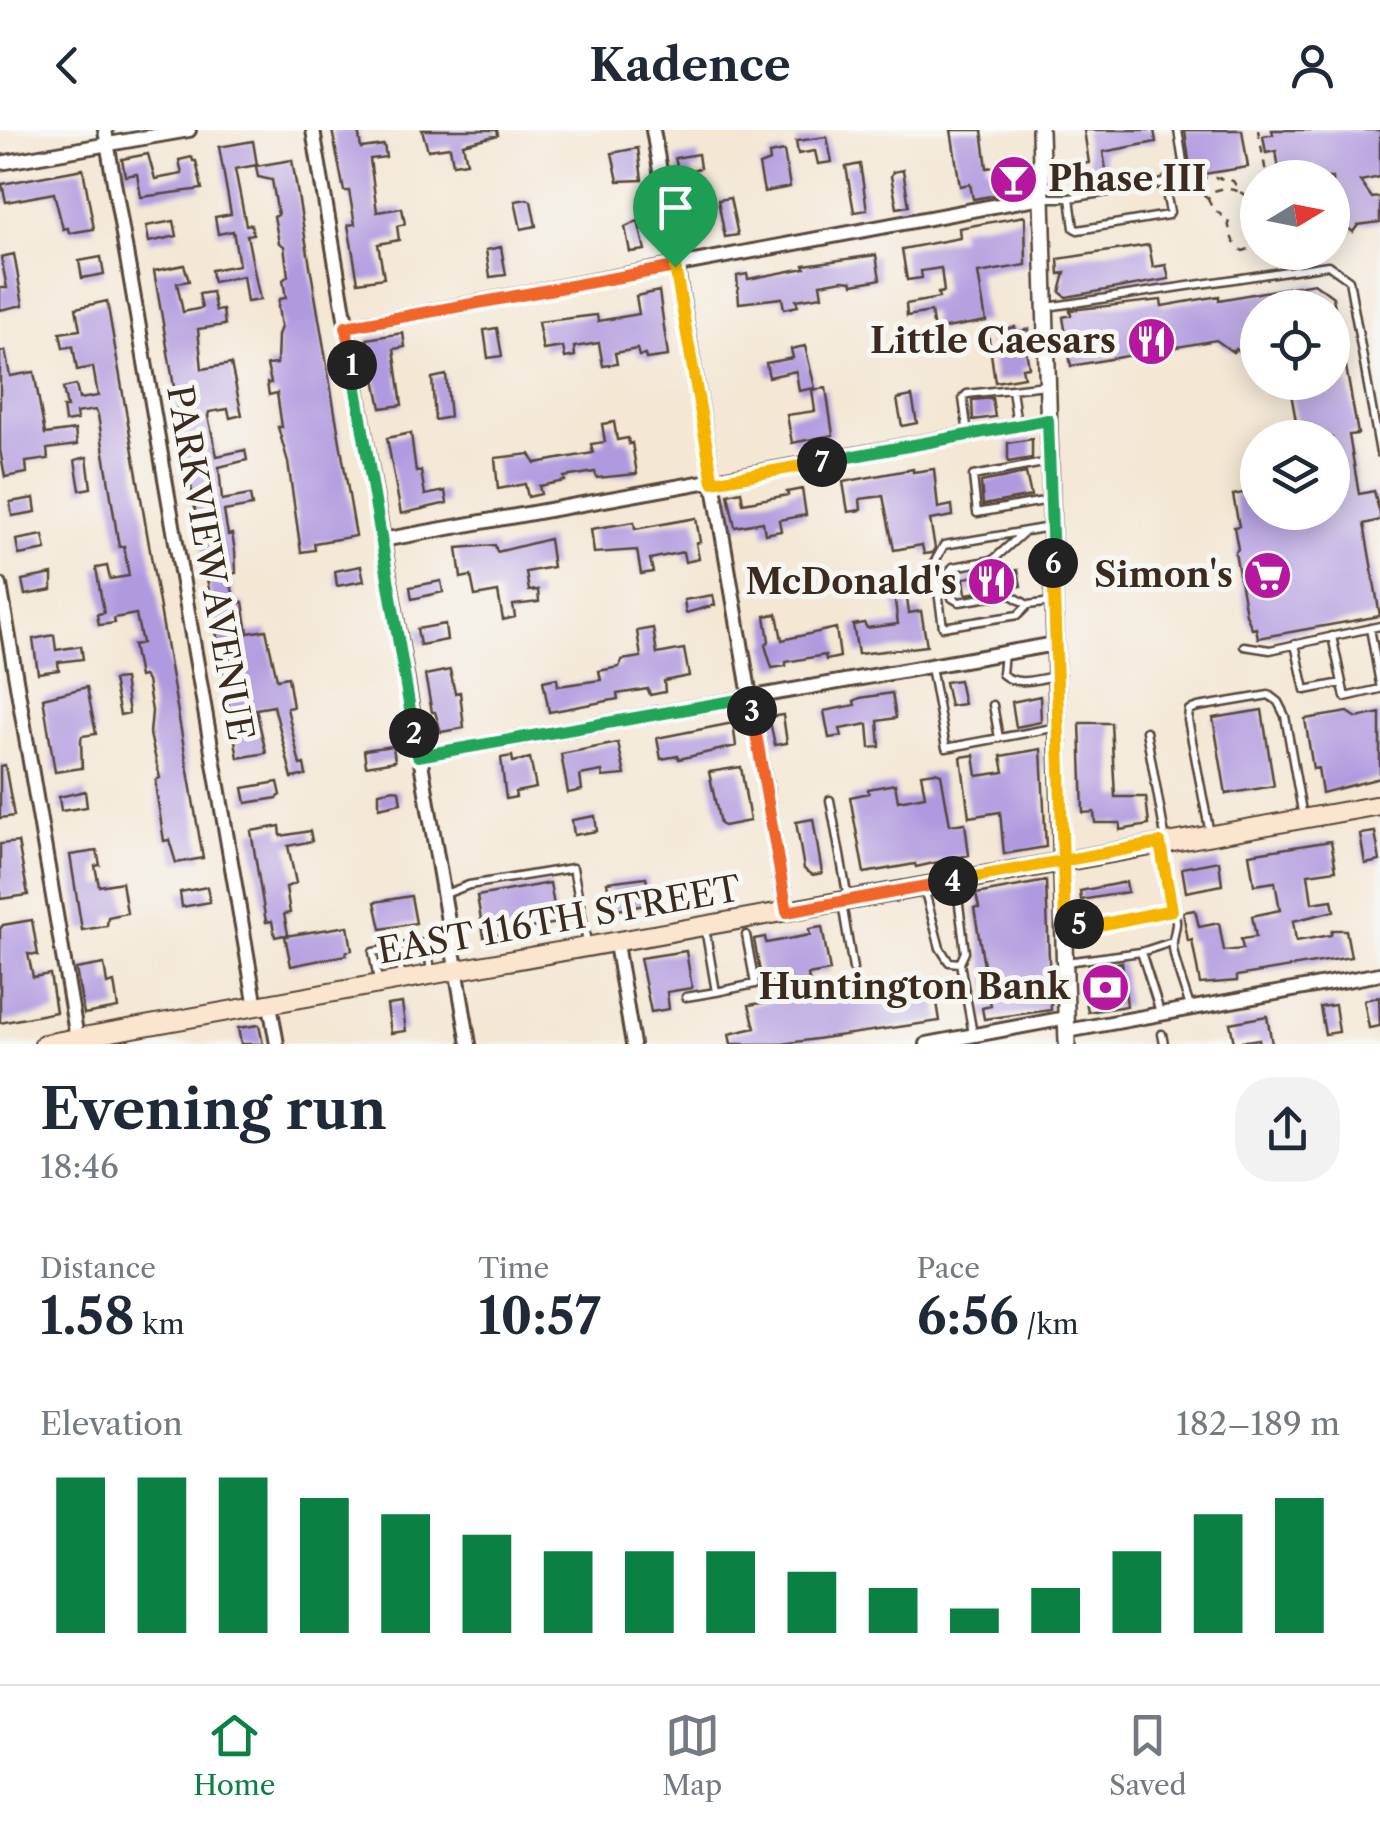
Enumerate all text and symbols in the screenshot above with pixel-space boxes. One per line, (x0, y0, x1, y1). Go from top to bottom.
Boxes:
text: Kadence (589, 37, 791, 93)
icon: back (40, 38, 95, 93)
icon: person (1285, 38, 1340, 93)
bar icon: Phase III (987, 153, 1039, 205)
place label: Phase III (1048, 157, 1206, 200)
north arrow (1240, 160, 1350, 270)
map controls (1240, 160, 1350, 530)
pin (633, 165, 718, 268)
icon: arrive (648, 180, 703, 235)
button: locate (1240, 290, 1350, 400)
restaurant icon: Little Caesars (1125, 315, 1177, 367)
place label: Little Caesars (870, 319, 1116, 362)
pin: 1 (327, 340, 377, 390)
text: 1 (346, 348, 358, 382)
street label: PARKVIEW AVENUE (158, 382, 263, 744)
button: layers (1240, 420, 1350, 530)
pin: 7 (797, 437, 847, 487)
text: 7 (815, 445, 829, 479)
pin: 6 (1028, 538, 1078, 588)
text: 6 (1045, 546, 1061, 580)
supermarket icon: Simon's (1242, 549, 1294, 601)
place label: Simon's (1094, 553, 1233, 596)
restaurant icon: McDonald's (966, 556, 1018, 608)
place label: McDonald's (745, 560, 957, 603)
pin: 3 (727, 686, 777, 736)
text: 3 (744, 694, 760, 728)
pin: 2 (389, 708, 439, 758)
text: 2 (406, 716, 422, 750)
pin: 4 (928, 856, 978, 906)
text: 4 (945, 864, 961, 898)
street label: EAST 116TH STREET (374, 866, 744, 973)
pin: 5 (1054, 899, 1104, 949)
text: 5 (1071, 907, 1087, 941)
bank icon: Huntington Bank (1079, 961, 1131, 1013)
place label: Huntington Bank (759, 965, 1071, 1008)
text: Evening run (40, 1076, 387, 1143)
button: share (1235, 1077, 1340, 1182)
text: 18:46 (40, 1147, 119, 1186)
text: Distance (40, 1251, 156, 1285)
text: Time (478, 1251, 549, 1285)
text: Pace (917, 1251, 980, 1285)
text: 1.58 (40, 1285, 135, 1347)
text: 10:57 (478, 1285, 601, 1347)
text: 6:56 (917, 1285, 1019, 1347)
text: km (135, 1307, 184, 1341)
text: /km (1019, 1307, 1079, 1341)
text: Elevation (40, 1404, 183, 1443)
text: 182–189 m (1176, 1404, 1340, 1443)
tab: Home (193, 1708, 276, 1802)
tab: Map (662, 1708, 722, 1802)
tab: Saved (1109, 1708, 1187, 1802)

